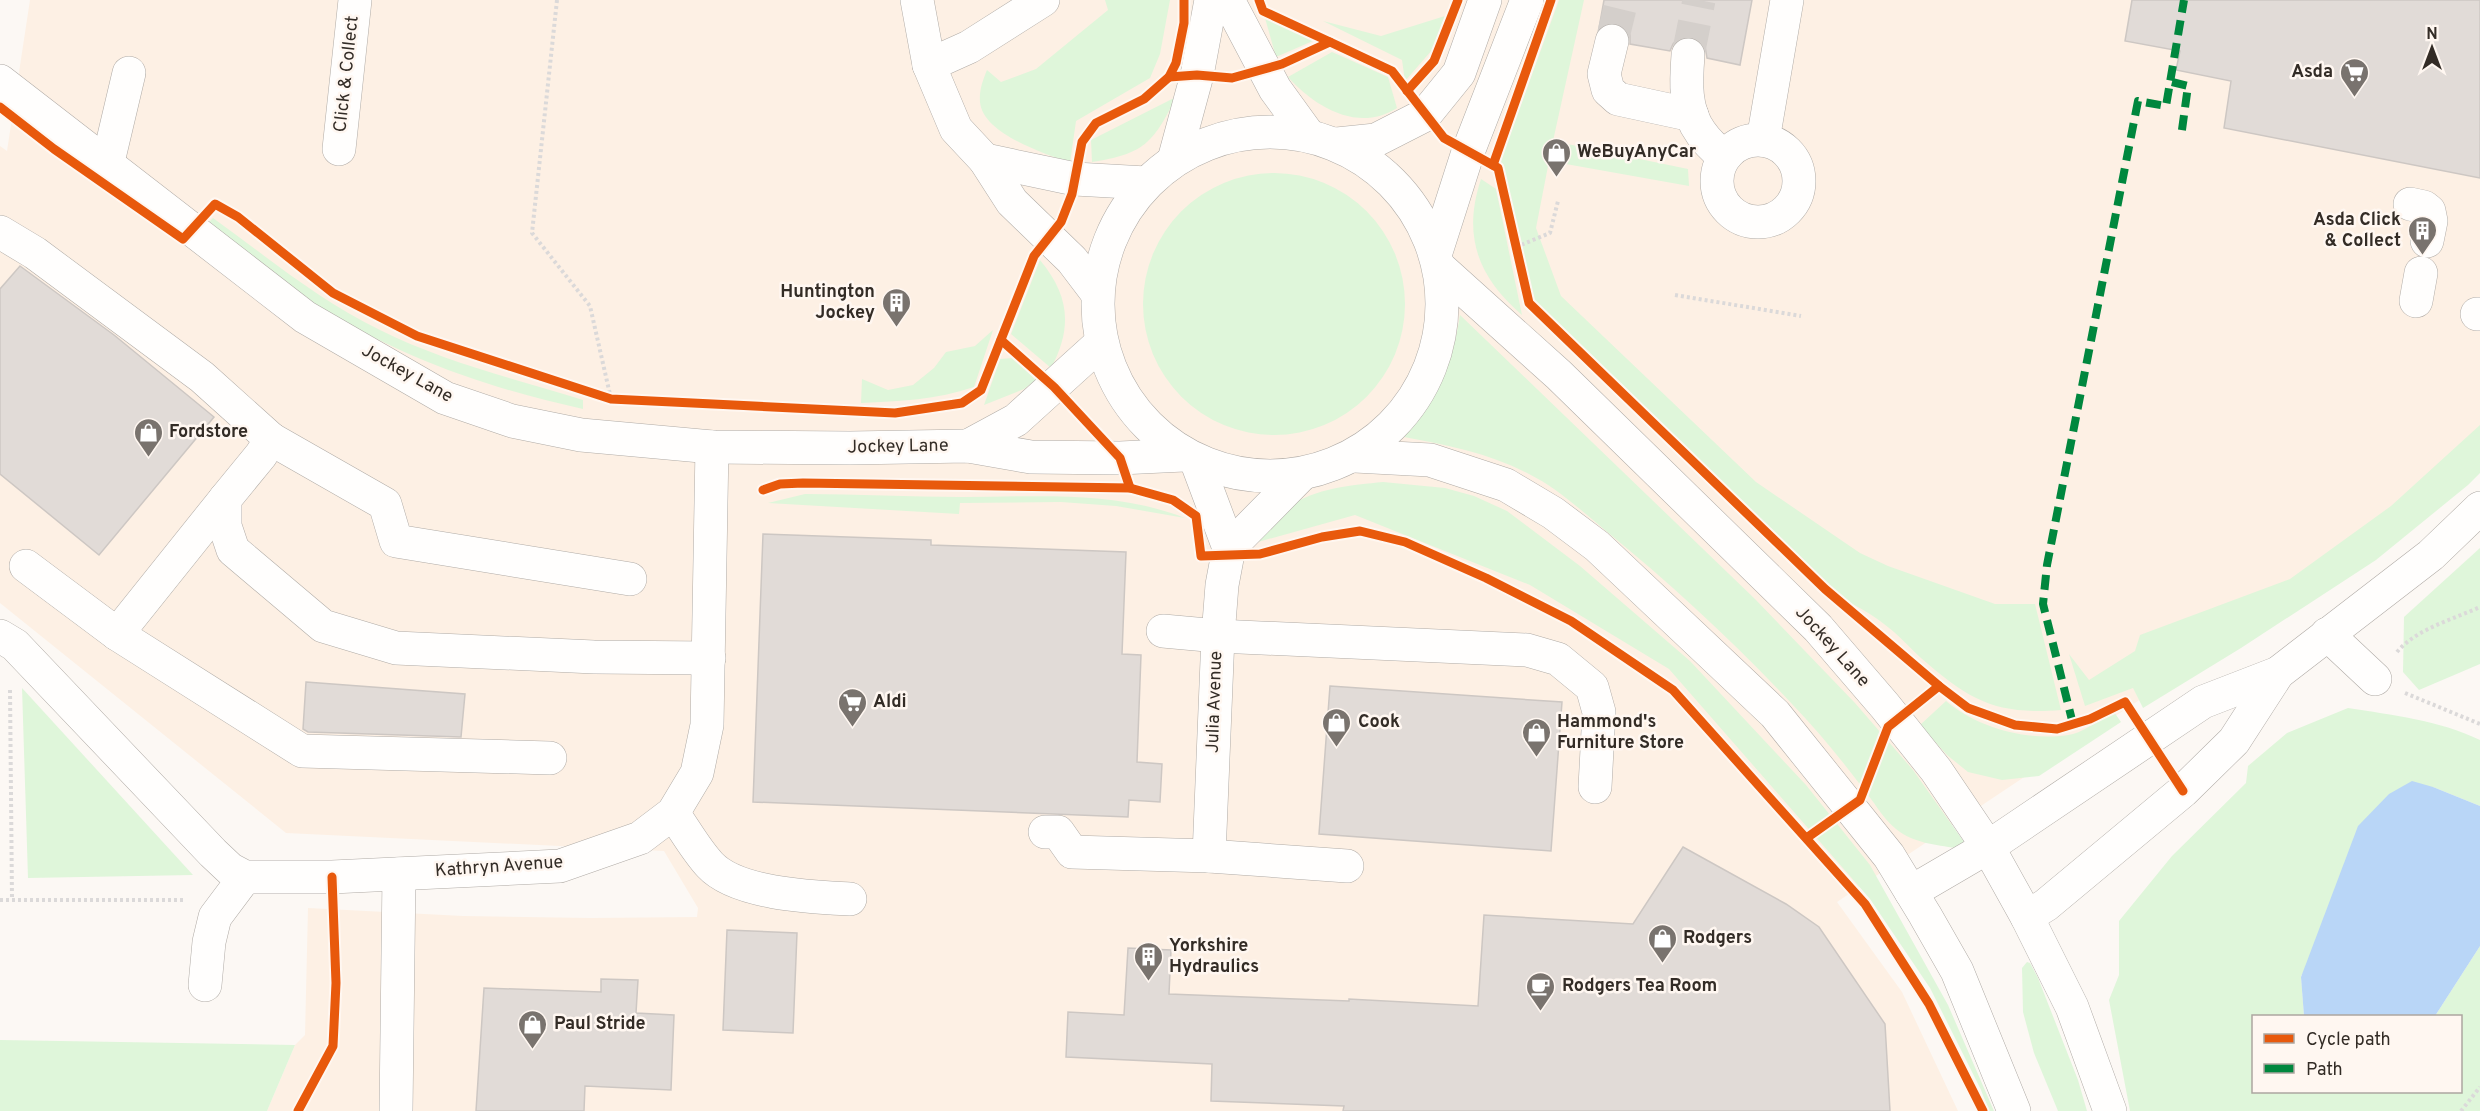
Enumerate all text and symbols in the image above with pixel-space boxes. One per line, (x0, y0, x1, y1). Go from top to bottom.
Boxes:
street label: Click & Collect (329, 15, 365, 133)
north arrow (2402, 18, 2462, 78)
text: N (2426, 25, 2438, 45)
supermarket icon: Asda (2338, 56, 2370, 98)
place label: Asda (2291, 61, 2333, 84)
shop icon: WeBuyAnyCar (1540, 136, 1572, 178)
place label: WeBuyAnyCar (1577, 141, 1697, 164)
place label: Asda Click & Collect (2313, 209, 2401, 253)
building icon: Asda Click & Collect (2406, 214, 2438, 256)
place label: Huntington Jockey (780, 281, 875, 325)
building icon: Huntington Jockey (880, 286, 912, 328)
street label: Jockey Lane (357, 339, 457, 409)
shop icon: Fordstore (132, 416, 164, 458)
place label: Fordstore (169, 421, 248, 444)
street label: Jockey Lane (847, 435, 949, 459)
street label: Jockey Lane (1790, 602, 1874, 692)
street label: Julia Avenue (1202, 650, 1228, 754)
supermarket icon: Aldi (836, 686, 868, 728)
place label: Aldi (873, 691, 907, 714)
shop icon: Cook (1321, 706, 1353, 748)
place label: Cook (1358, 711, 1400, 734)
place label: Hammond's Furniture Store (1557, 711, 1684, 755)
shop icon: Hammond's Furniture Store (1520, 716, 1552, 758)
street label: Kathryn Avenue (434, 851, 564, 883)
shop icon: Rodgers (1646, 922, 1678, 964)
place label: Rodgers (1683, 927, 1752, 950)
place label: Yorkshire Hydraulics (1169, 935, 1259, 979)
building icon: Yorkshire Hydraulics (1132, 940, 1164, 982)
cafe icon: Rodgers Tea Room (1525, 970, 1557, 1012)
place label: Rodgers Tea Room (1562, 975, 1717, 998)
shop icon: Paul Stride (517, 1008, 549, 1050)
place label: Paul Stride (554, 1013, 646, 1036)
legend (2252, 1015, 2462, 1093)
text: Cycle path (2306, 1029, 2391, 1052)
text: Path (2306, 1059, 2343, 1082)

